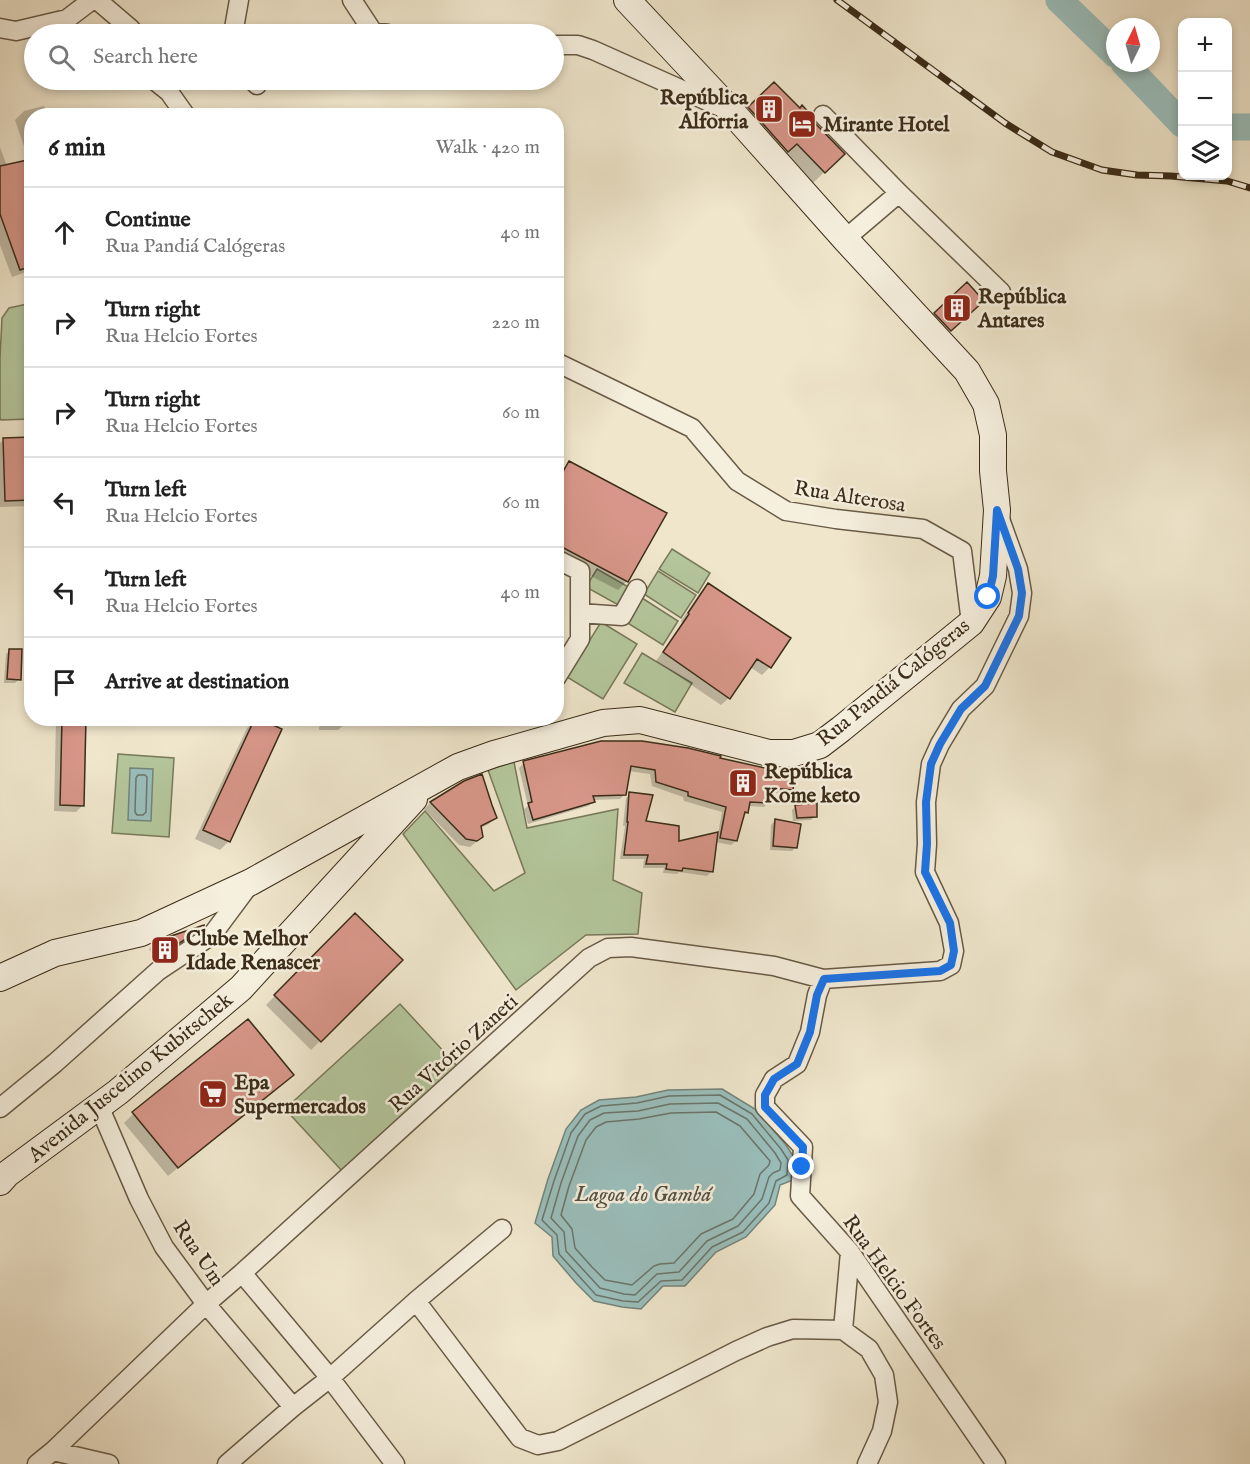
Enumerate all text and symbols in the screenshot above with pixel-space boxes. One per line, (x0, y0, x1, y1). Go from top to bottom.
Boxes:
north arrow (1106, 18, 1160, 72)
map controls (1178, 18, 1232, 180)
button: + (1178, 18, 1232, 72)
search box (24, 24, 564, 90)
icon: search (45, 41, 78, 74)
text: Search here (93, 43, 198, 71)
button: − (1178, 72, 1232, 126)
place label: República Alforria (660, 85, 749, 136)
building icon: República Alforria (753, 93, 785, 125)
hotel icon: Mirante Hotel (786, 108, 818, 140)
place label: Mirante Hotel (823, 112, 951, 139)
button: layers (1178, 126, 1232, 180)
text: 6 min (48, 131, 106, 164)
text: Walk · 420 m (435, 135, 540, 160)
text: Continue (105, 206, 191, 234)
icon: ahead (48, 216, 81, 249)
text: 40 m (501, 220, 540, 245)
text: Rua Pandiá Calógeras (105, 234, 285, 259)
place label: República Antares (977, 284, 1067, 335)
building icon: República Antares (941, 292, 973, 324)
text: Turn right (105, 296, 200, 324)
icon: right (48, 306, 81, 339)
text: 220 m (492, 310, 540, 335)
text: Rua Helcio Fortes (105, 324, 258, 349)
text: Turn right (105, 386, 200, 414)
icon: right (48, 396, 81, 429)
text: 60 m (502, 400, 540, 425)
text: Rua Helcio Fortes (105, 414, 258, 439)
street label: Rua Alterosa (792, 475, 908, 520)
text: Turn left (105, 476, 187, 504)
icon: left (48, 486, 81, 519)
text: 60 m (502, 490, 540, 515)
text: Rua Helcio Fortes (105, 504, 258, 529)
text: Turn left (105, 566, 187, 594)
icon: left (48, 576, 81, 609)
text: 40 m (501, 580, 540, 605)
route start (974, 583, 1000, 609)
text: Rua Helcio Fortes (105, 594, 258, 619)
street label: Rua Pandiá Calógeras (812, 613, 976, 753)
icon: arrive (48, 666, 81, 699)
text: Arrive at destination (105, 668, 289, 696)
place label: República Kome keto (764, 759, 861, 810)
building icon: República Kome keto (727, 767, 759, 799)
place label: Clube Melhor Idade Renascer (186, 926, 320, 977)
building icon: Clube Melhor Idade Renascer (149, 934, 181, 966)
street label: Avenida Juscelino Kubitschek (22, 987, 239, 1170)
street label: Rua Vitório Zaneti (384, 989, 524, 1119)
place label: Epa Supermercados (234, 1070, 366, 1121)
supermarket icon: Epa Supermercados (197, 1078, 229, 1110)
route end (788, 1153, 814, 1179)
water label: Lagoa do Gambá (574, 1181, 713, 1209)
street label: Rua Helcio Fortes (836, 1210, 952, 1356)
street label: Rua Um (166, 1216, 230, 1292)

